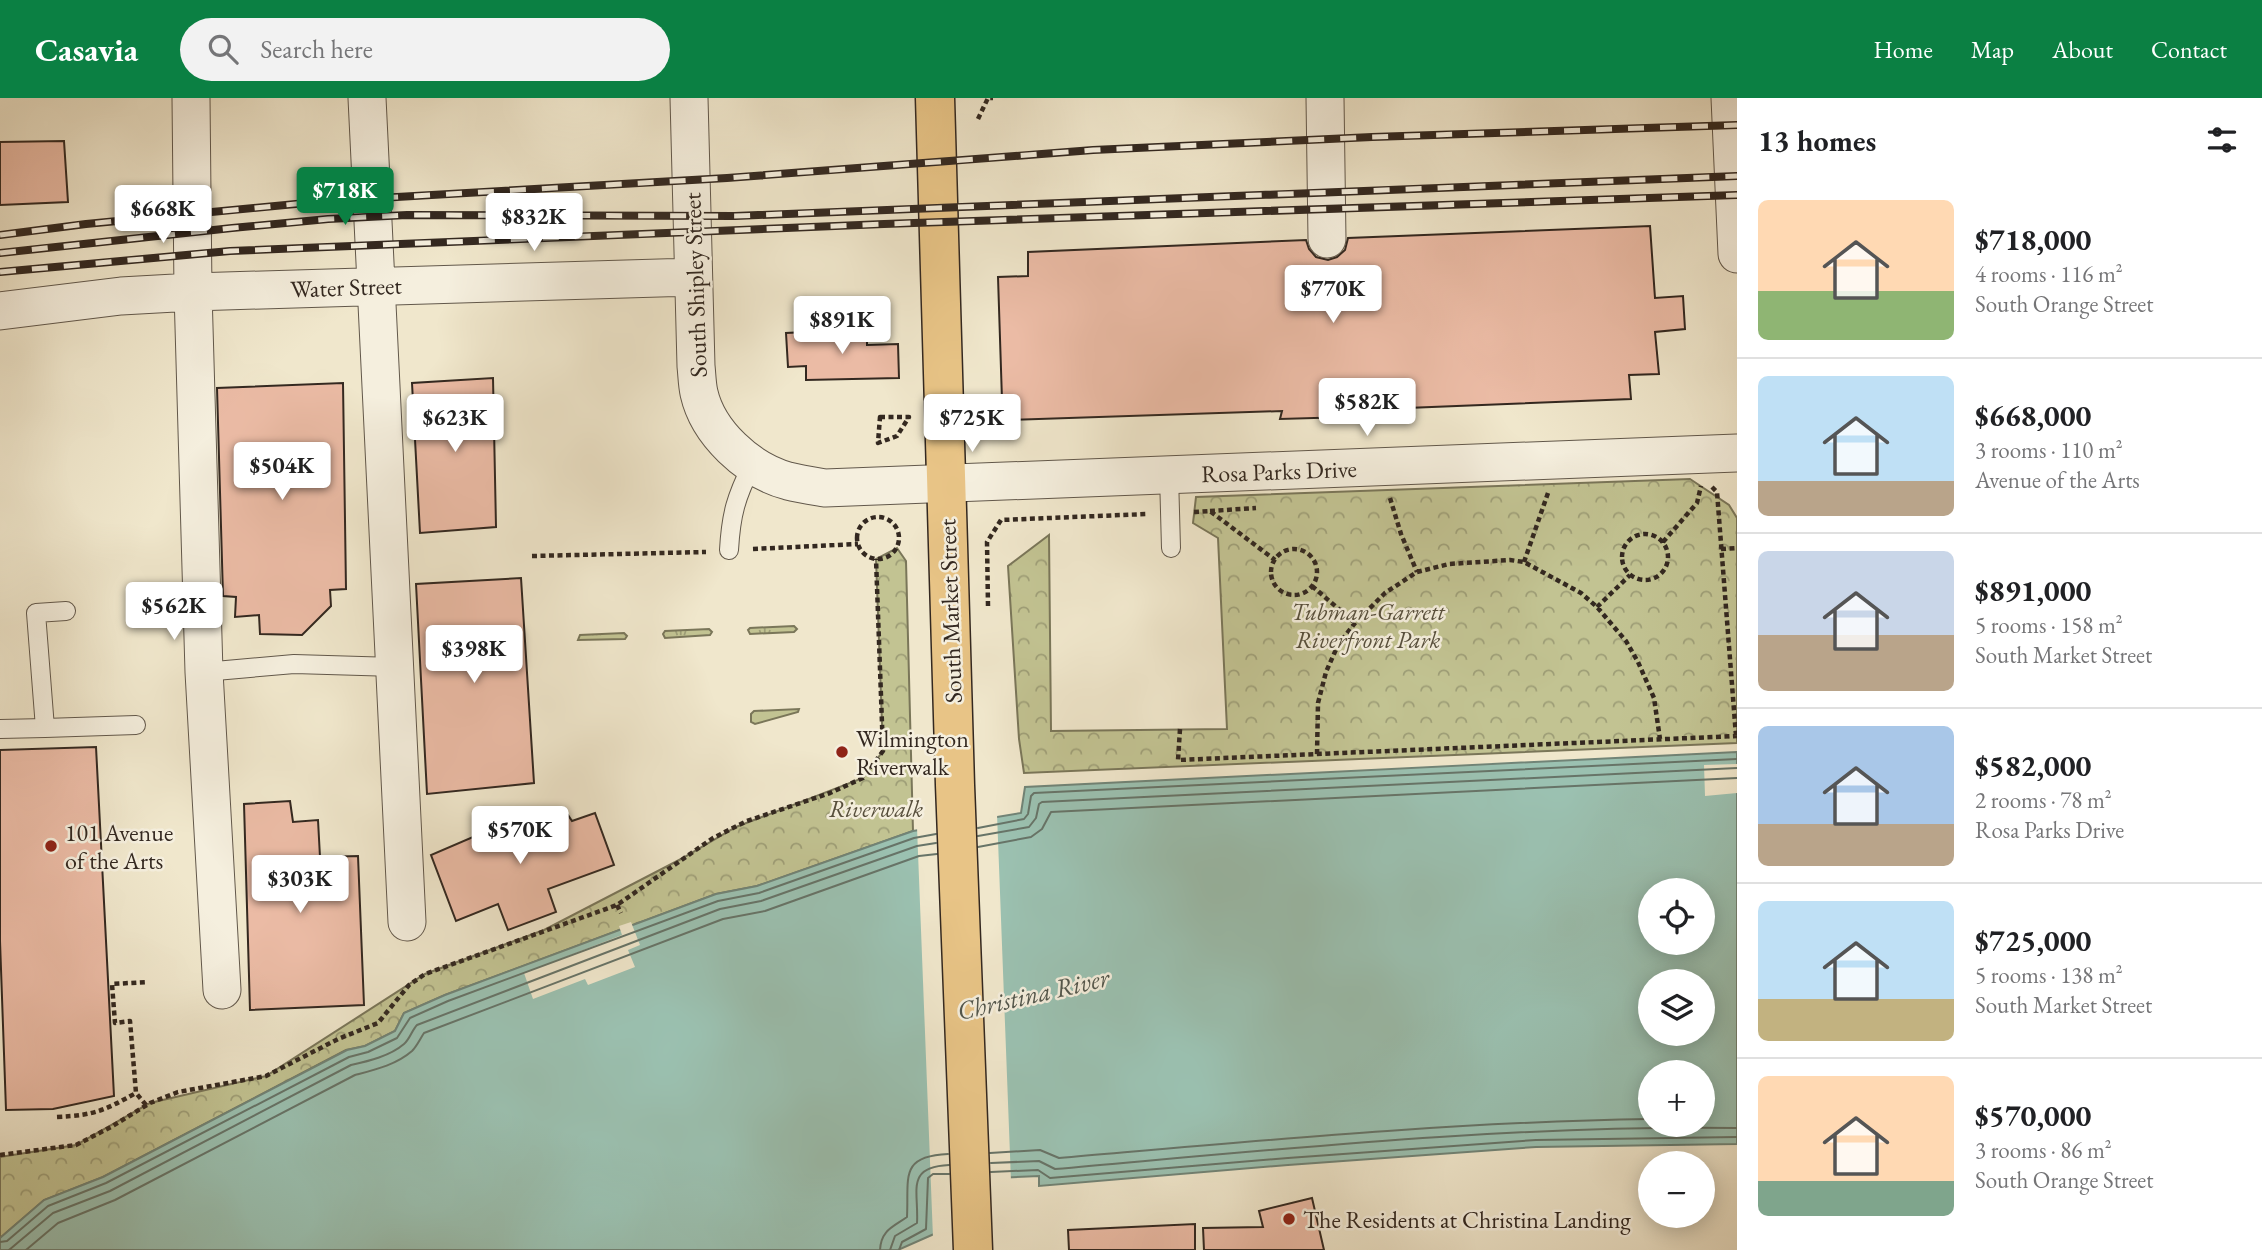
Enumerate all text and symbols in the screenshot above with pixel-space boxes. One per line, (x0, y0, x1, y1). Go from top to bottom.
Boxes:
search box (180, 18, 670, 81)
text: Casavia (35, 28, 138, 71)
icon: search (204, 30, 242, 68)
text: Search here (260, 32, 373, 66)
text: Home (1873, 34, 1933, 65)
text: Map (1971, 34, 2014, 65)
text: About (2052, 34, 2113, 65)
text: Contact (2151, 34, 2227, 65)
text: 13 homes (1758, 121, 1876, 160)
icon: filters (2203, 121, 2241, 159)
pin: $718K (296, 167, 394, 227)
text: $718K (313, 175, 377, 205)
pin: $668K (114, 186, 212, 245)
street label: South Shipley Street (676, 192, 714, 378)
text: $668K (131, 193, 195, 223)
pin: $832K (485, 194, 583, 253)
text: $832K (502, 201, 566, 231)
text: $718,000 (1975, 220, 2091, 259)
icon: home (1814, 228, 1898, 312)
text: 4 rooms · 116 m² (1975, 259, 2123, 289)
pin: $770K (1284, 266, 1382, 325)
street label: Water Street (290, 270, 403, 304)
text: $770K (1301, 273, 1365, 303)
text: South Orange Street (1975, 289, 2154, 319)
pin: $891K (793, 296, 891, 356)
text: $891K (810, 304, 874, 334)
pin: $582K (1318, 378, 1416, 438)
text: $582K (1335, 386, 1399, 416)
pin: $623K (406, 394, 504, 454)
pin: $725K (923, 394, 1021, 454)
text: $668,000 (1975, 396, 2091, 435)
text: $623K (423, 402, 487, 432)
text: $725K (940, 402, 1004, 432)
icon: home (1814, 404, 1898, 488)
text: 3 rooms · 110 m² (1975, 435, 2123, 465)
pin: $504K (233, 442, 331, 502)
text: $504K (250, 450, 314, 480)
street label: Rosa Parks Drive (1201, 453, 1357, 489)
text: Avenue of the Arts (1975, 465, 2140, 495)
street label: South Market Street (931, 518, 969, 704)
text: $891,000 (1975, 571, 2091, 610)
icon: home (1814, 579, 1898, 663)
pin: $562K (125, 582, 223, 642)
text: $562K (142, 590, 206, 620)
park label: Tubman-Garrett Riverfront Park (1291, 596, 1446, 655)
text: 5 rooms · 158 m² (1975, 610, 2123, 640)
pin: $398K (425, 626, 523, 685)
text: $398K (442, 633, 506, 663)
text: South Market Street (1975, 640, 2152, 670)
place label: Wilmington Riverwalk (856, 723, 969, 782)
marker: Wilmington Riverwalk (834, 744, 850, 760)
text: $582,000 (1975, 746, 2091, 785)
icon: home (1814, 754, 1898, 838)
text: 2 rooms · 78 m² (1975, 785, 2112, 815)
park label: Riverwalk (829, 793, 923, 824)
pin: $570K (471, 806, 569, 866)
text: $570K (488, 814, 552, 844)
text: Rosa Parks Drive (1975, 815, 2124, 845)
place label: 101 Avenue of the Arts (65, 817, 173, 876)
marker: 101 Avenue of the Arts (43, 838, 59, 854)
pin: $303K (251, 856, 349, 915)
text: $303K (268, 863, 332, 893)
map controls (1638, 878, 1715, 1228)
button: locate (1638, 878, 1715, 955)
text: $725,000 (1975, 921, 2091, 960)
icon: home (1814, 929, 1898, 1013)
water label: Christina River (954, 960, 1114, 1028)
text: 5 rooms · 138 m² (1975, 960, 2123, 990)
button: layers (1638, 969, 1715, 1046)
text: South Market Street (1975, 990, 2152, 1020)
button: + (1638, 1060, 1715, 1137)
text: $570,000 (1975, 1096, 2091, 1135)
icon: home (1814, 1104, 1898, 1188)
text: 3 rooms · 86 m² (1975, 1135, 2112, 1165)
button: − (1638, 1151, 1715, 1228)
text: South Orange Street (1975, 1165, 2154, 1195)
place label: The Residents at Christina Landing (1303, 1204, 1631, 1235)
marker: The Residents at Christina Landing (1281, 1211, 1297, 1227)

